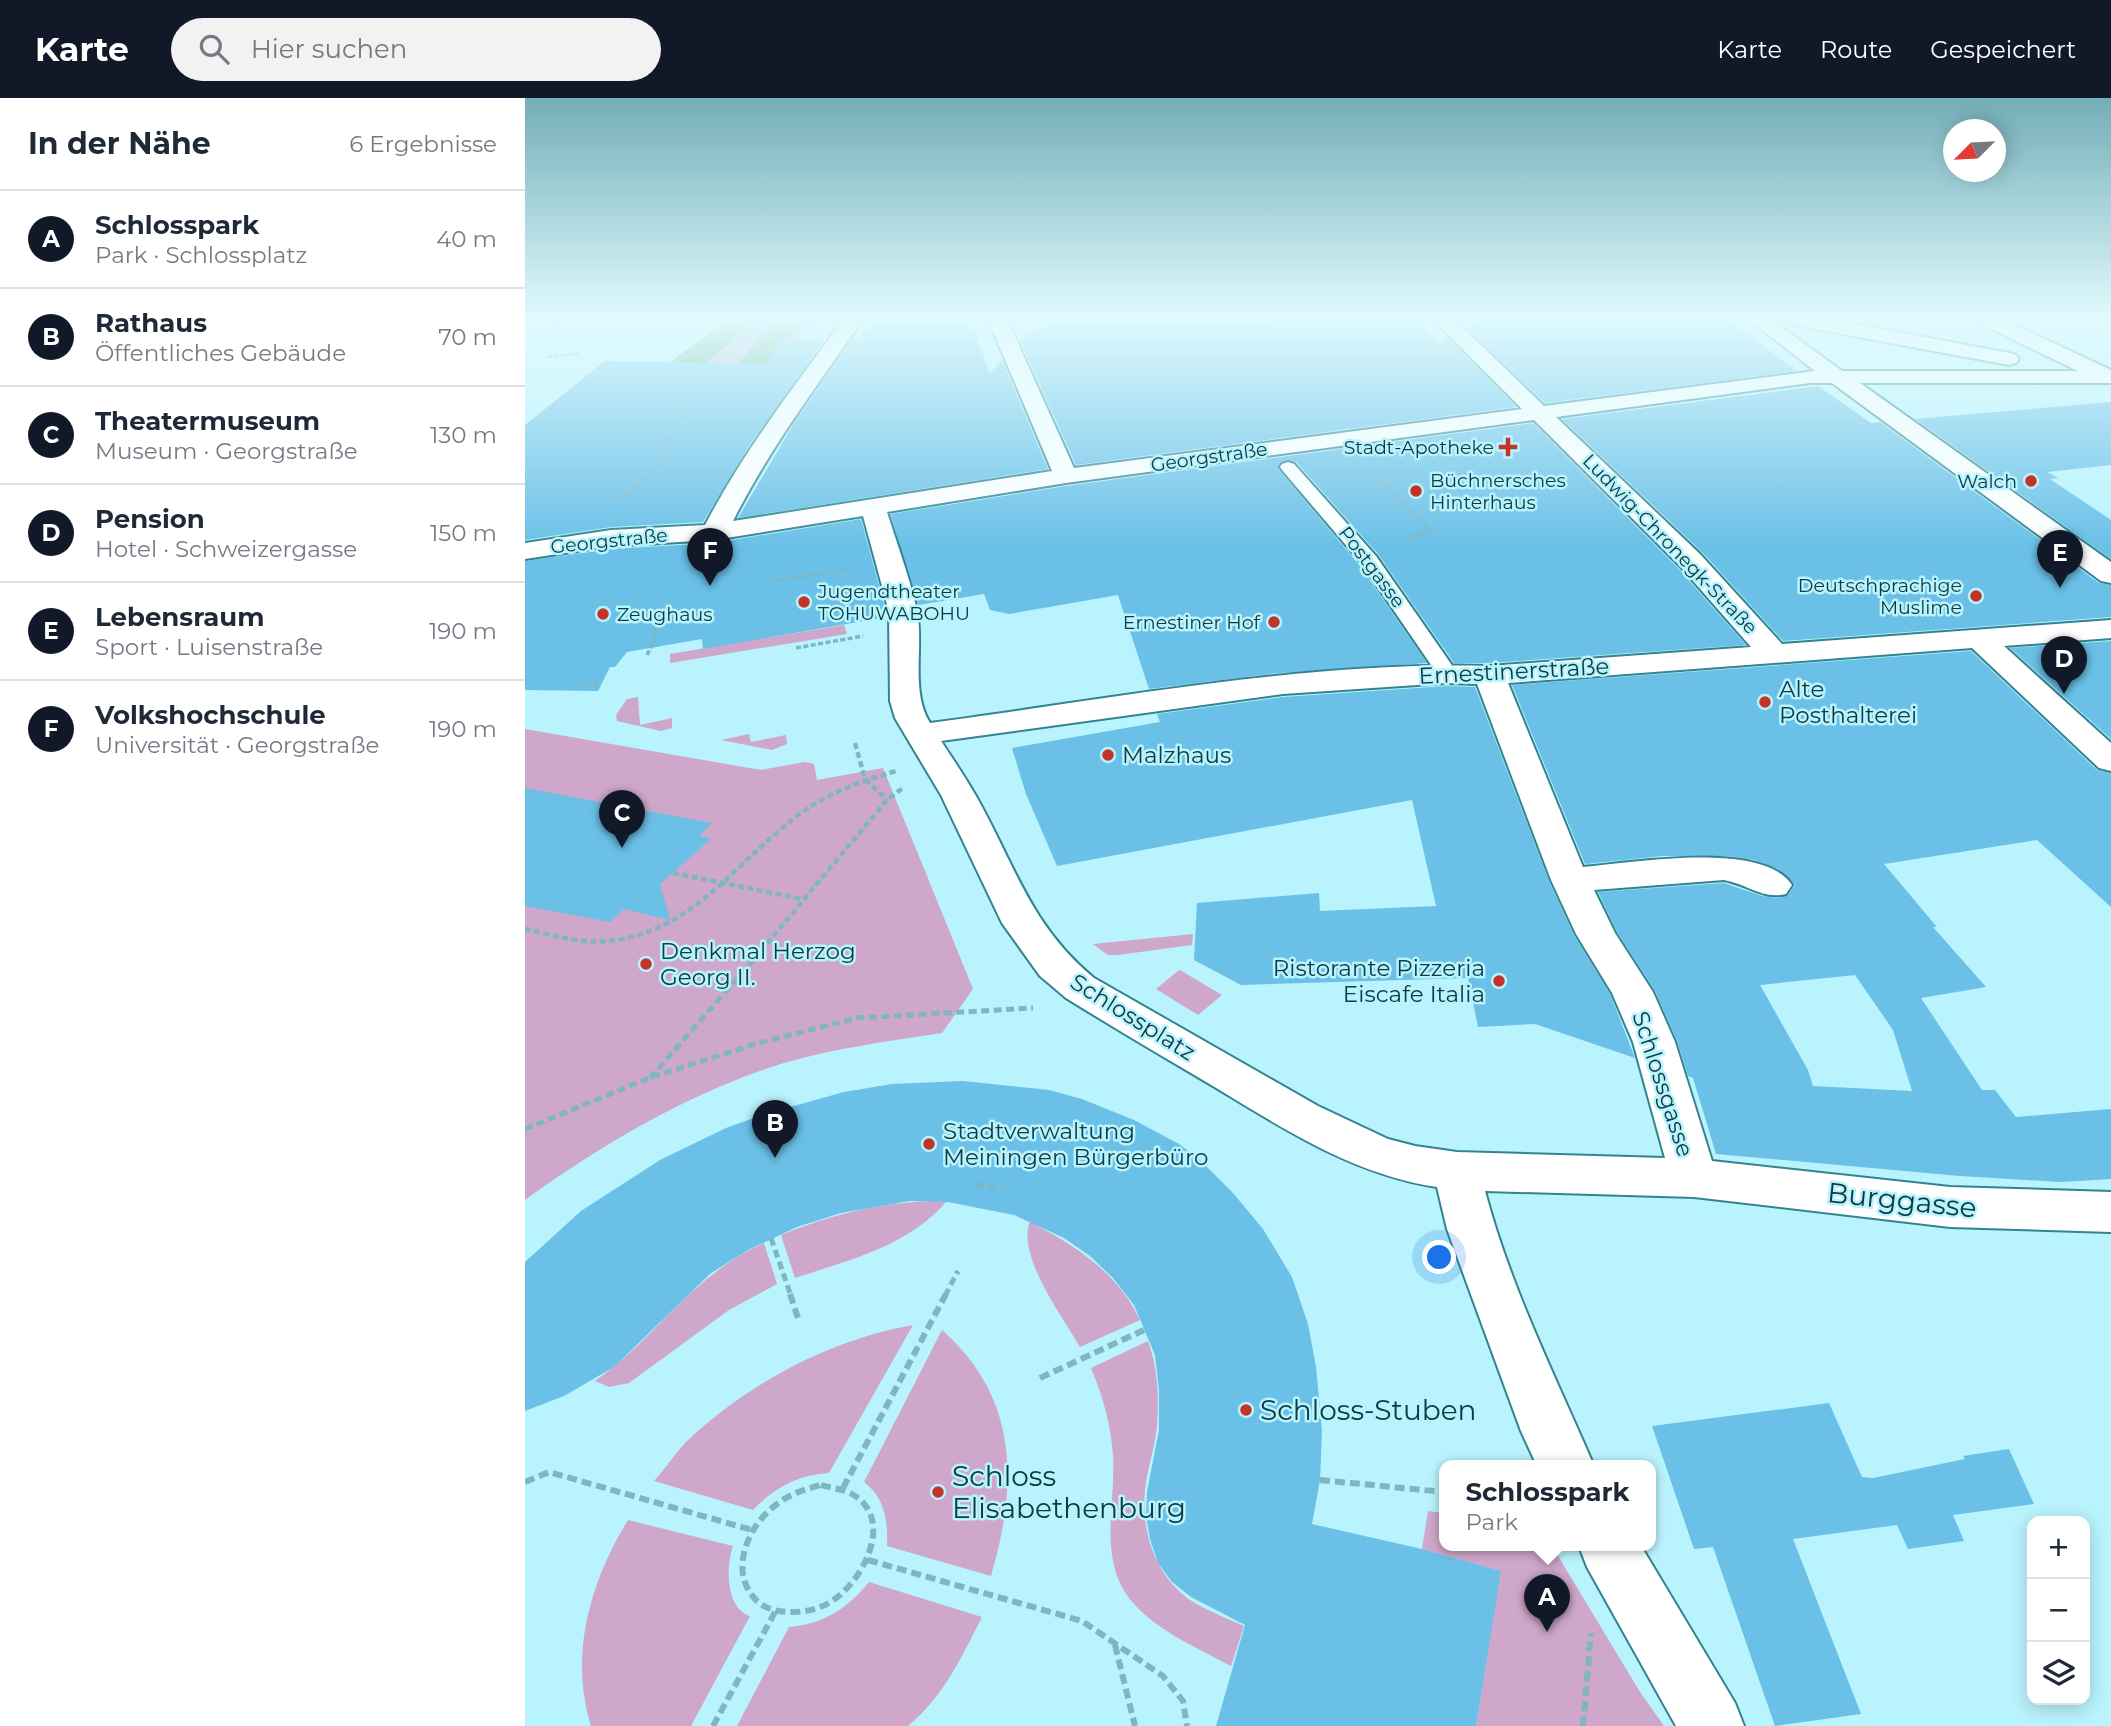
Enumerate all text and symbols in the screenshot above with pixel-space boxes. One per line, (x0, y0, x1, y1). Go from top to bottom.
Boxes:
search box (171, 18, 661, 81)
text: Karte (35, 29, 129, 69)
icon: search (195, 30, 233, 68)
text: Hier suchen (251, 33, 407, 65)
text: Karte (1717, 35, 1782, 64)
text: Route (1820, 35, 1892, 64)
text: Gespeichert (1930, 35, 2076, 64)
north arrow (1943, 119, 2006, 182)
text: In der Nähe (28, 125, 211, 162)
text: 6 Ergebnisse (349, 130, 497, 158)
text: Schlosspark (95, 209, 259, 241)
text: A (42, 225, 60, 253)
text: 40 m (436, 225, 497, 253)
text: Park · Schlossplatz (95, 241, 307, 269)
text: Rathaus (95, 307, 207, 339)
text: B (42, 323, 60, 351)
text: 70 m (438, 323, 497, 351)
text: Öffentliches Gebäude (95, 339, 346, 367)
text: Theatermuseum (95, 405, 320, 437)
text: C (43, 421, 59, 449)
text: 130 m (430, 421, 497, 449)
place label: Stadt-Apotheke (1344, 436, 1494, 459)
text: Museum · Georgstraße (95, 437, 358, 465)
street label: Georgstraße (1149, 437, 1269, 477)
marker: Stadt-Apotheke (1500, 439, 1516, 455)
street label: Ludwig-Chronegk-Straße (1578, 449, 1762, 639)
place label: Büchnersches Hinterhaus (1430, 469, 1566, 514)
place label: Walch (1957, 470, 2017, 493)
marker: Walch (2023, 473, 2039, 489)
marker: Büchnersches Hinterhaus (1408, 483, 1424, 499)
text: Pension (95, 503, 205, 535)
text: D (42, 519, 61, 547)
text: 150 m (430, 519, 497, 547)
street label: Postgasse (1334, 522, 1410, 612)
street label: Georgstraße (549, 523, 669, 559)
pin: F (687, 528, 733, 586)
pin: E (2037, 530, 2083, 588)
text: Hotel · Schweizergasse (95, 535, 357, 563)
place label: Deutschprachige Muslime (1798, 574, 1962, 619)
place label: Jugendtheater TOHUWABOHU (817, 580, 970, 625)
marker: Deutschprachige Muslime (1968, 588, 1984, 604)
marker: Jugendtheater TOHUWABOHU (796, 594, 812, 610)
text: Lebensraum (95, 601, 265, 633)
place label: Zeughaus (617, 603, 712, 626)
marker: Zeughaus (595, 606, 611, 622)
place label: Ernestiner Hof (1123, 611, 1262, 634)
marker: Ernestiner Hof (1266, 614, 1282, 630)
text: E (43, 617, 59, 645)
text: 190 m (429, 617, 497, 645)
text: Sport · Luisenstraße (95, 633, 323, 661)
pin: D (2041, 636, 2087, 694)
street label: Ernestinerstraße (1418, 652, 1610, 690)
place label: Alte Posthalterei (1779, 675, 1917, 729)
marker: Alte Posthalterei (1757, 694, 1773, 710)
text: Volkshochschule (95, 699, 326, 731)
text: F (44, 715, 58, 743)
text: 190 m (429, 715, 497, 743)
text: Universität · Georgstraße (95, 731, 379, 759)
place label: Malzhaus (1122, 741, 1231, 769)
marker: Malzhaus (1100, 747, 1116, 763)
pin: C (599, 790, 645, 848)
place label: Denkmal Herzog Georg II. (660, 937, 856, 991)
place label: Ristorante Pizzeria Eiscafe Italia (1273, 954, 1485, 1008)
marker: Denkmal Herzog Georg II. (638, 956, 654, 972)
street label: Schlossplatz (1065, 968, 1201, 1066)
marker: Ristorante Pizzeria Eiscafe Italia (1491, 973, 1507, 989)
street label: Schlossgasse (1626, 1008, 1700, 1160)
pin: B (752, 1100, 798, 1158)
place label: Stadtverwaltung Meiningen Bürgerbüro (943, 1117, 1208, 1171)
marker: Stadtverwaltung Meiningen Bürgerbüro (921, 1136, 937, 1152)
street label: Burggasse (1826, 1175, 1978, 1225)
your location (1422, 1240, 1456, 1274)
place label: Schloss-Stuben (1260, 1393, 1477, 1427)
marker: Schloss-Stuben (1238, 1402, 1254, 1418)
place label: Schloss Elisabethenburg (952, 1459, 1186, 1525)
popup (1439, 1460, 1656, 1551)
text: Schlosspark (1465, 1476, 1630, 1508)
marker: Schloss Elisabethenburg (930, 1484, 946, 1500)
text: Park (1465, 1508, 1518, 1536)
map controls (2027, 1516, 2090, 1705)
button: + (2027, 1516, 2090, 1579)
pin: A (1524, 1574, 1570, 1632)
button: − (2027, 1579, 2090, 1642)
button: layers (2027, 1642, 2090, 1705)

